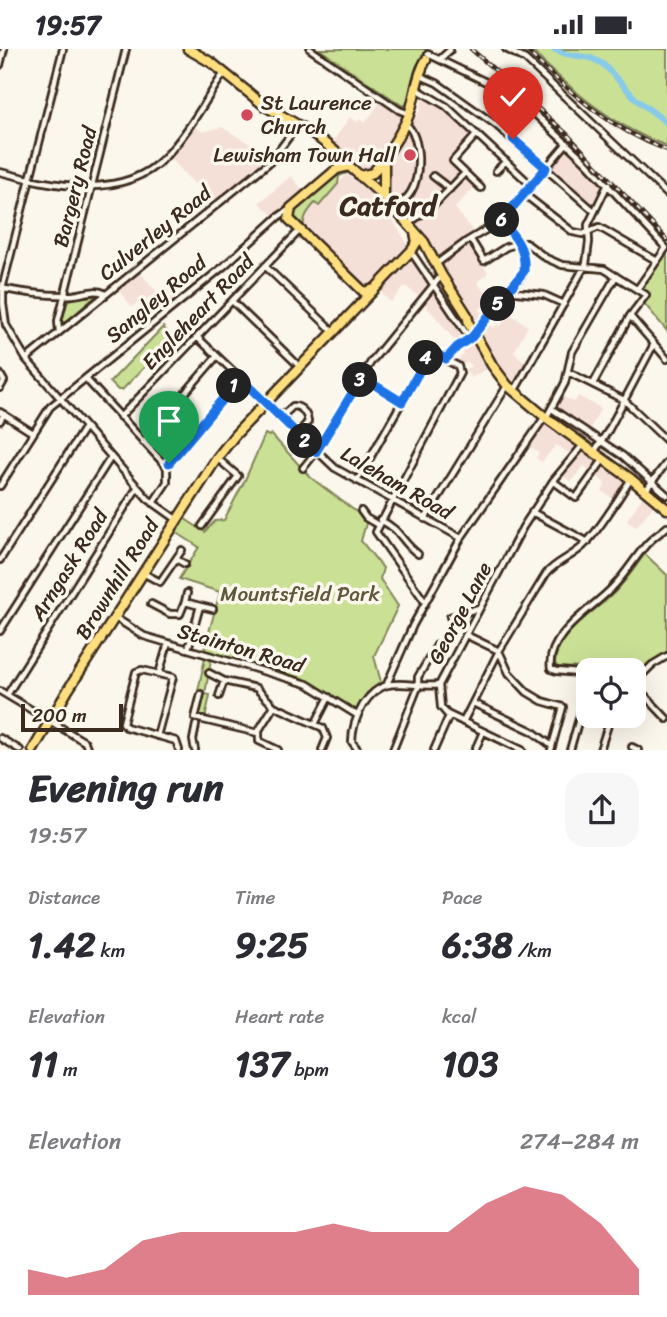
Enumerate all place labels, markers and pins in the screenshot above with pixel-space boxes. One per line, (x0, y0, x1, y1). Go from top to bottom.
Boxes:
pin (483, 67, 543, 139)
place label: St Laurence Church (261, 84, 372, 146)
marker: St Laurence Church (239, 107, 255, 123)
place label: Lewisham Town Hall (213, 136, 397, 174)
marker: Lewisham Town Hall (402, 147, 418, 163)
pin: 6 (484, 203, 520, 237)
pin: 5 (480, 287, 516, 321)
pin: 4 (408, 341, 444, 375)
pin: 3 (342, 363, 378, 397)
pin: 1 (216, 369, 252, 403)
pin (139, 391, 199, 463)
pin: 2 (288, 423, 322, 459)

